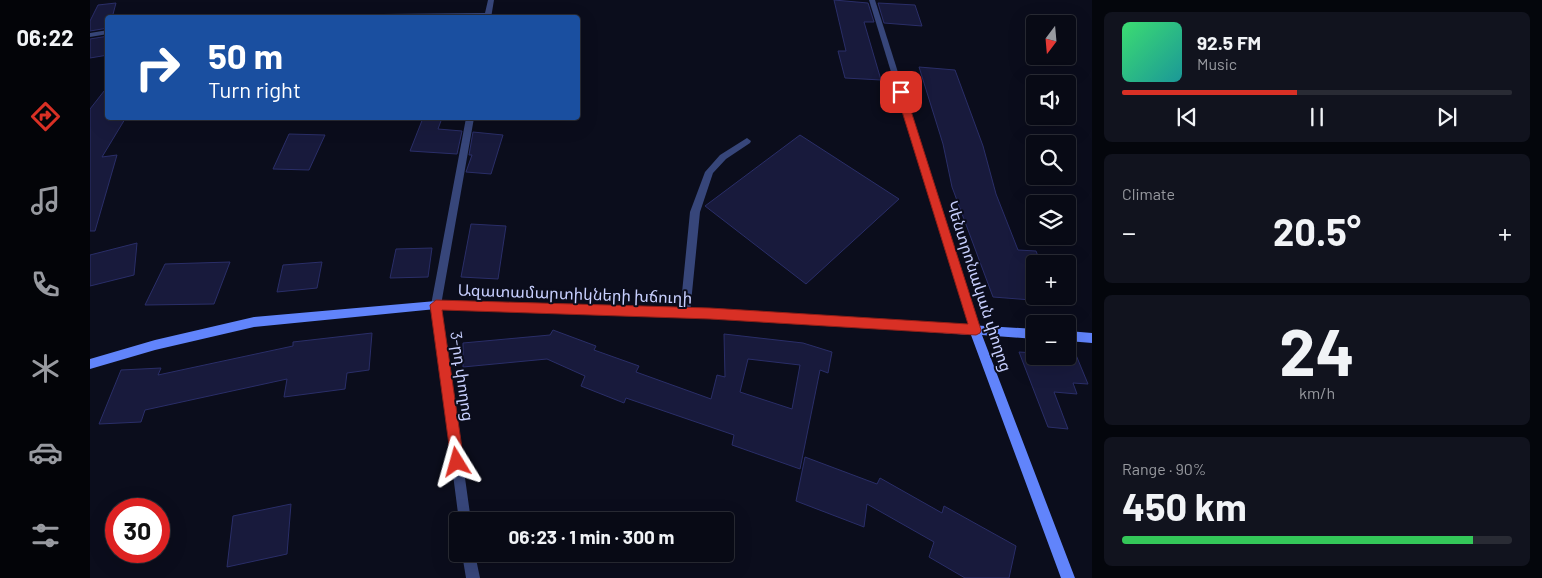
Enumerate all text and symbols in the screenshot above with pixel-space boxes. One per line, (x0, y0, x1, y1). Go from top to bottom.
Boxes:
north arrow (1026, 15, 1076, 65)
map controls (1026, 15, 1076, 365)
text: 06:22 (16, 24, 74, 50)
text: 92.5 FM (1197, 31, 1261, 54)
text: 50 m (208, 34, 283, 76)
icon: right (125, 35, 190, 100)
text: Music (1197, 54, 1237, 73)
pin (880, 71, 922, 113)
button: sound (1026, 75, 1076, 125)
text: Turn right (208, 76, 301, 102)
icon: arrive (887, 78, 915, 106)
icon: directions (28, 99, 63, 134)
icon: previous (1173, 103, 1201, 131)
icon: pause (1303, 103, 1331, 131)
icon: next (1433, 103, 1461, 131)
button: search (1026, 135, 1076, 185)
icon: music (28, 183, 63, 218)
text: Climate (1122, 184, 1175, 203)
button: layers (1026, 195, 1076, 245)
street label: Կենտրոնական փողոց (942, 198, 1017, 374)
text: 20.5° (1273, 208, 1361, 254)
text: − (1122, 215, 1136, 249)
text: + (1498, 215, 1512, 249)
button: + (1026, 255, 1076, 305)
icon: phone (28, 267, 63, 302)
street label: Ազատամարտիկների խճուղի (457, 279, 693, 308)
text: 24 (1279, 311, 1355, 389)
button: − (1026, 315, 1076, 365)
street label: 3-րդ փողոց (446, 330, 479, 422)
icon: climate (28, 351, 63, 386)
text: km/h (1299, 383, 1335, 402)
icon: car (28, 435, 63, 470)
position arrow (430, 435, 482, 487)
text: Range · 90% (1122, 459, 1206, 478)
text: 450 km (1122, 483, 1247, 529)
speed limit sign: 30 (105, 498, 170, 563)
icon: filters (28, 518, 63, 553)
text: 06:23 · 1 min · 300 m (509, 525, 674, 548)

